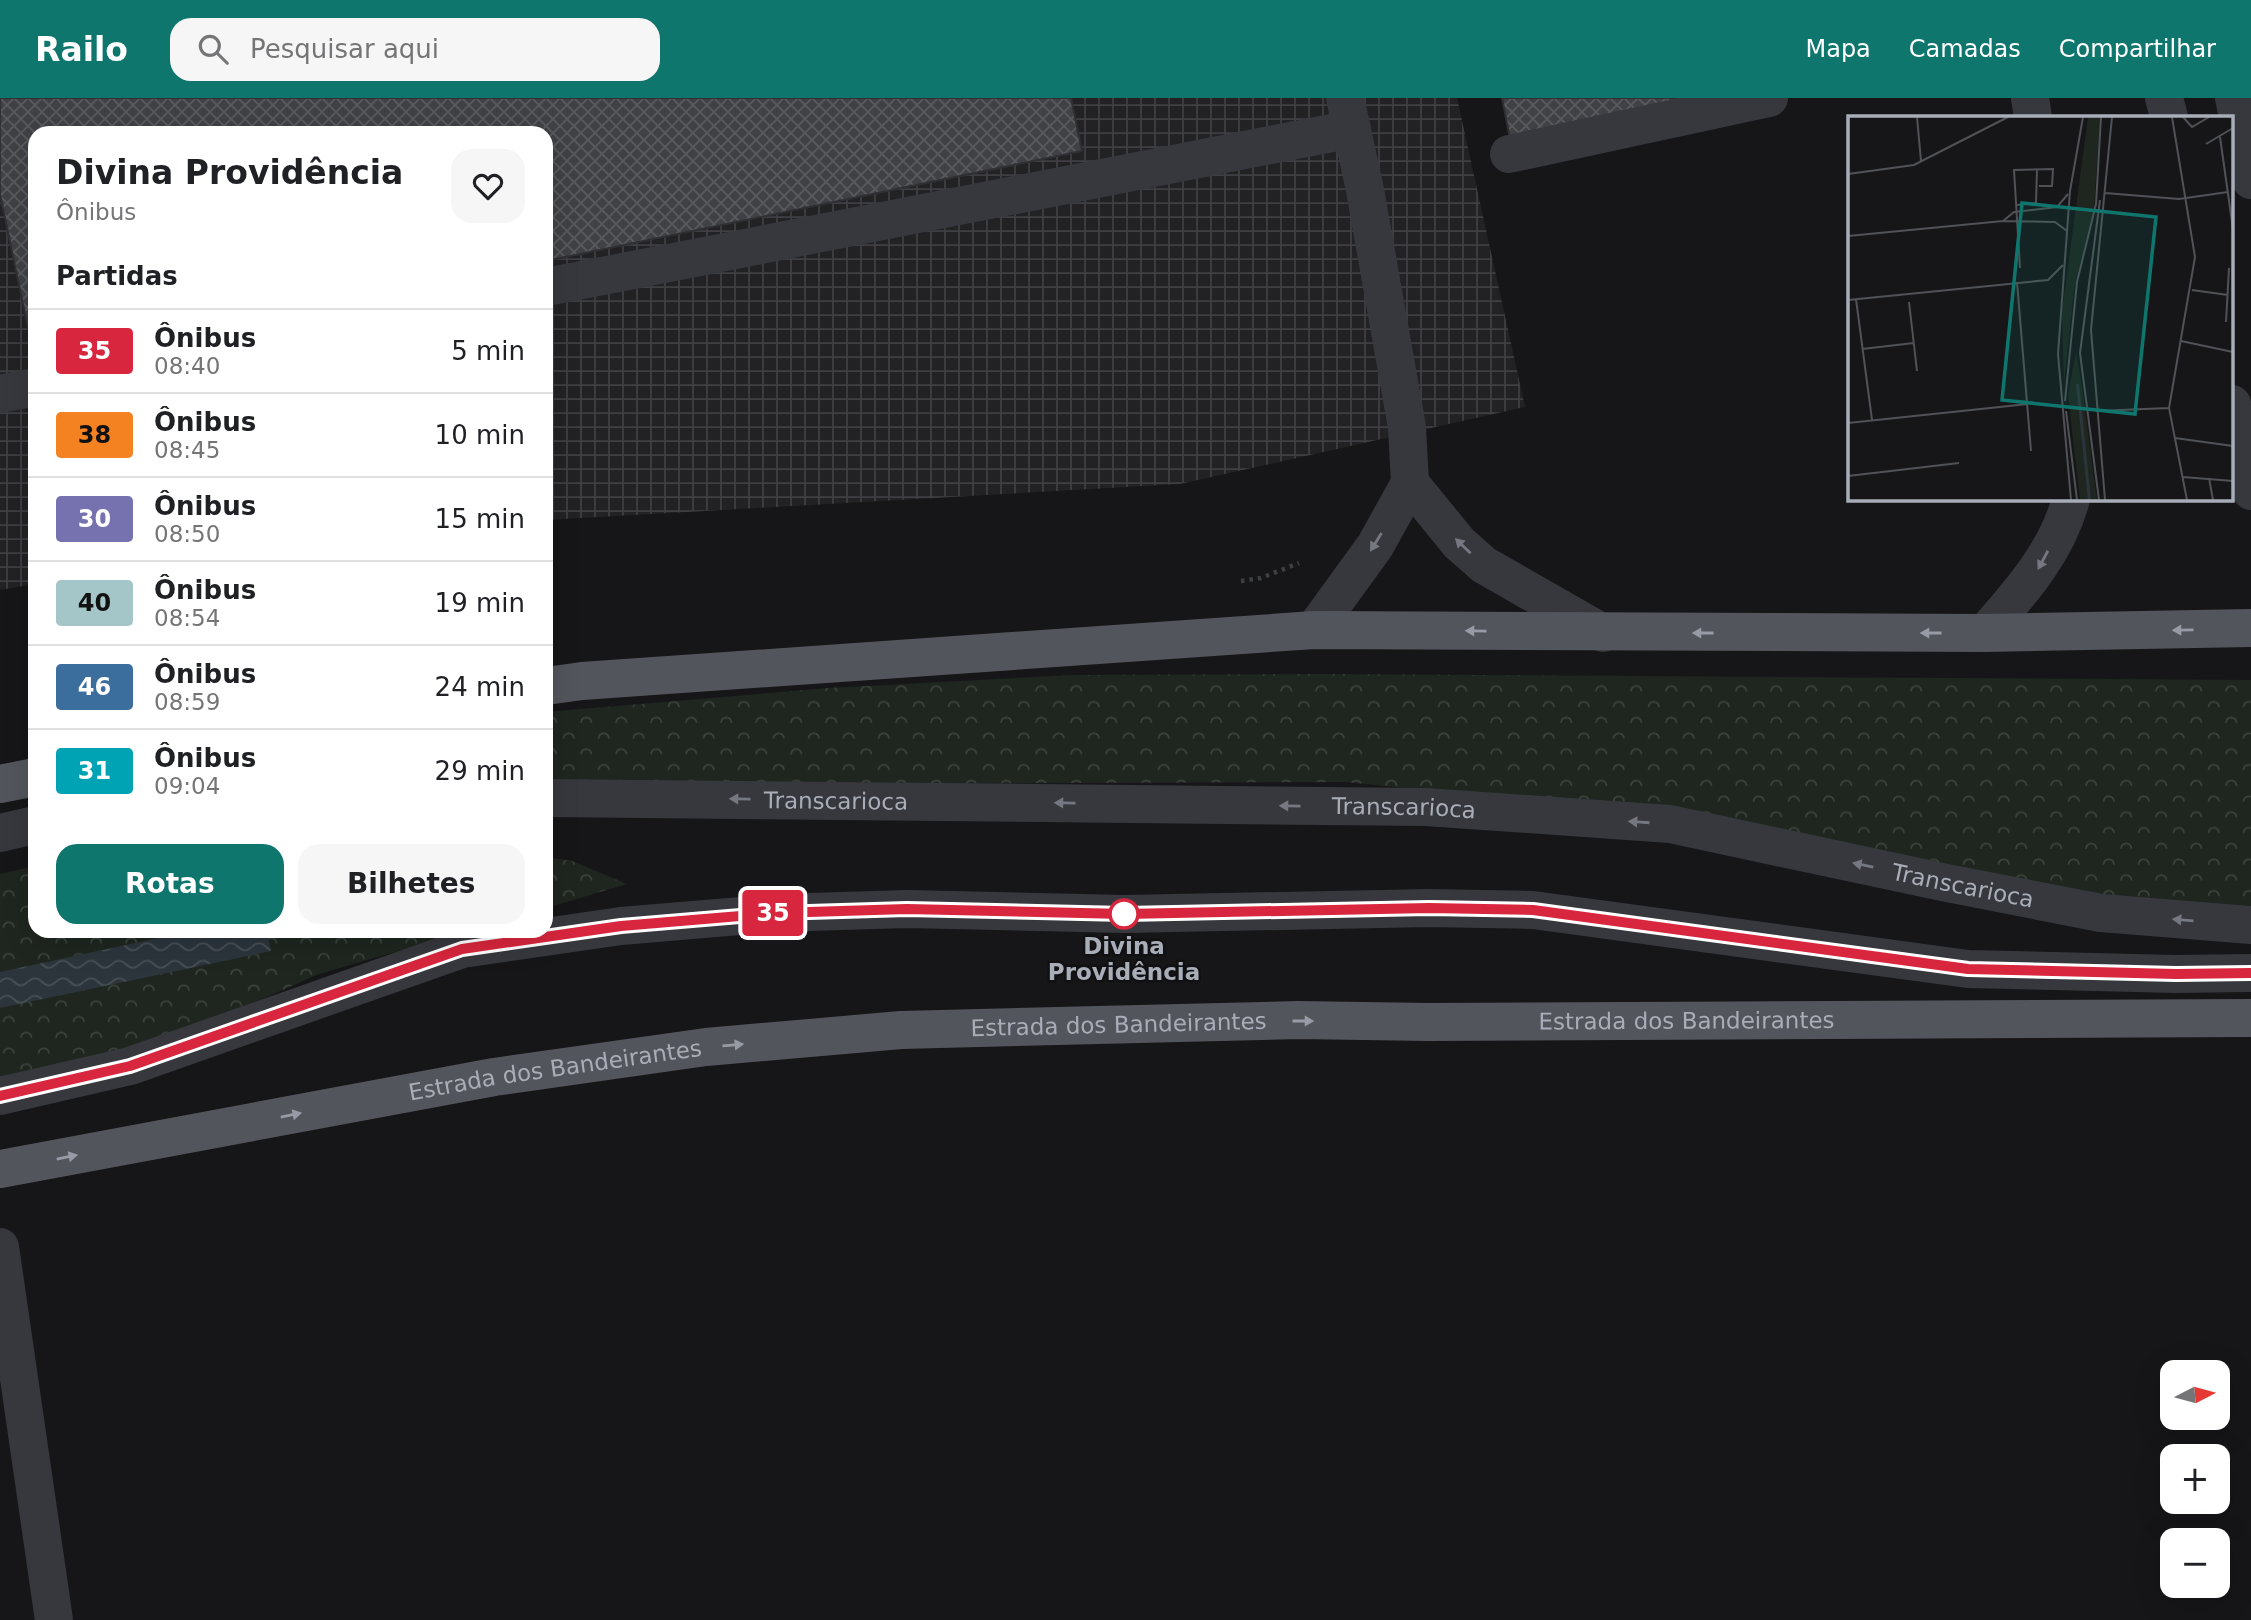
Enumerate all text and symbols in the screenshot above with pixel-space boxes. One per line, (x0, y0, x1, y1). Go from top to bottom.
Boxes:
search box (170, 18, 660, 81)
text: Railo (35, 30, 128, 69)
icon: search (194, 30, 232, 68)
text: Pesquisar aqui (250, 34, 439, 64)
text: Mapa (1805, 35, 1871, 63)
text: Camadas (1909, 35, 2021, 63)
text: Compartilhar (2059, 35, 2216, 63)
inset map (1848, 116, 2234, 500)
button: heart (451, 149, 525, 223)
text: Divina Providência (56, 153, 403, 192)
text: Ônibus (56, 199, 136, 225)
text: Partidas (56, 261, 178, 291)
text: Ônibus (154, 323, 256, 353)
text: 5 min (451, 336, 525, 366)
text: 35 (78, 337, 111, 365)
text: 08:40 (154, 353, 220, 379)
text: Ônibus (154, 407, 256, 437)
text: 10 min (435, 420, 525, 450)
text: 38 (78, 421, 111, 449)
text: 08:45 (154, 437, 220, 463)
text: Ônibus (154, 491, 256, 521)
text: 15 min (435, 504, 525, 534)
text: 30 (78, 505, 111, 533)
text: 08:50 (154, 521, 220, 547)
one-way arrow (1370, 533, 1383, 552)
one-way arrow (1454, 537, 1471, 554)
one-way arrow (2037, 551, 2049, 571)
text: Ônibus (154, 575, 256, 605)
text: 19 min (435, 588, 525, 618)
text: 40 (78, 589, 111, 617)
text: 08:54 (154, 605, 220, 631)
one-way arrow (2172, 624, 2194, 635)
one-way arrow (1465, 625, 1487, 637)
one-way arrow (1692, 627, 1714, 639)
one-way arrow (1920, 627, 1942, 639)
text: Ônibus (154, 659, 256, 689)
text: 24 min (435, 672, 525, 702)
text: 46 (78, 673, 111, 701)
text: 08:59 (154, 689, 220, 715)
text: Ônibus (154, 743, 256, 773)
text: 29 min (435, 756, 525, 786)
text: 31 (78, 757, 111, 785)
text: 09:04 (154, 773, 220, 799)
street label: Transcarioca (763, 787, 908, 815)
one-way arrow (728, 793, 750, 805)
street label: Transcarioca (1331, 793, 1477, 823)
one-way arrow (1054, 797, 1076, 809)
one-way arrow (1279, 800, 1301, 812)
one-way arrow (1628, 816, 1650, 827)
button: Rotas (56, 844, 284, 924)
button: Bilhetes (298, 844, 525, 924)
street label: Transcarioca (1889, 858, 2036, 913)
one-way arrow (1852, 859, 1874, 870)
line badge: 35 (742, 890, 804, 936)
text: 35 (756, 899, 790, 927)
marker: Divina Providência (1109, 899, 1139, 929)
one-way arrow (2172, 914, 2194, 925)
place label: Divina Providência (1048, 933, 1200, 985)
street label: Estrada dos Bandeirantes (1538, 1007, 1835, 1034)
street label: Estrada dos Bandeirantes (970, 1008, 1267, 1041)
one-way arrow (1292, 1015, 1314, 1027)
street label: Estrada dos Bandeirantes (407, 1035, 703, 1106)
one-way arrow (722, 1039, 744, 1050)
one-way arrow (280, 1109, 302, 1120)
one-way arrow (56, 1151, 78, 1162)
north arrow (2160, 1360, 2230, 1430)
map controls (2160, 1360, 2230, 1598)
button: + (2160, 1444, 2230, 1514)
button: − (2160, 1528, 2230, 1598)

